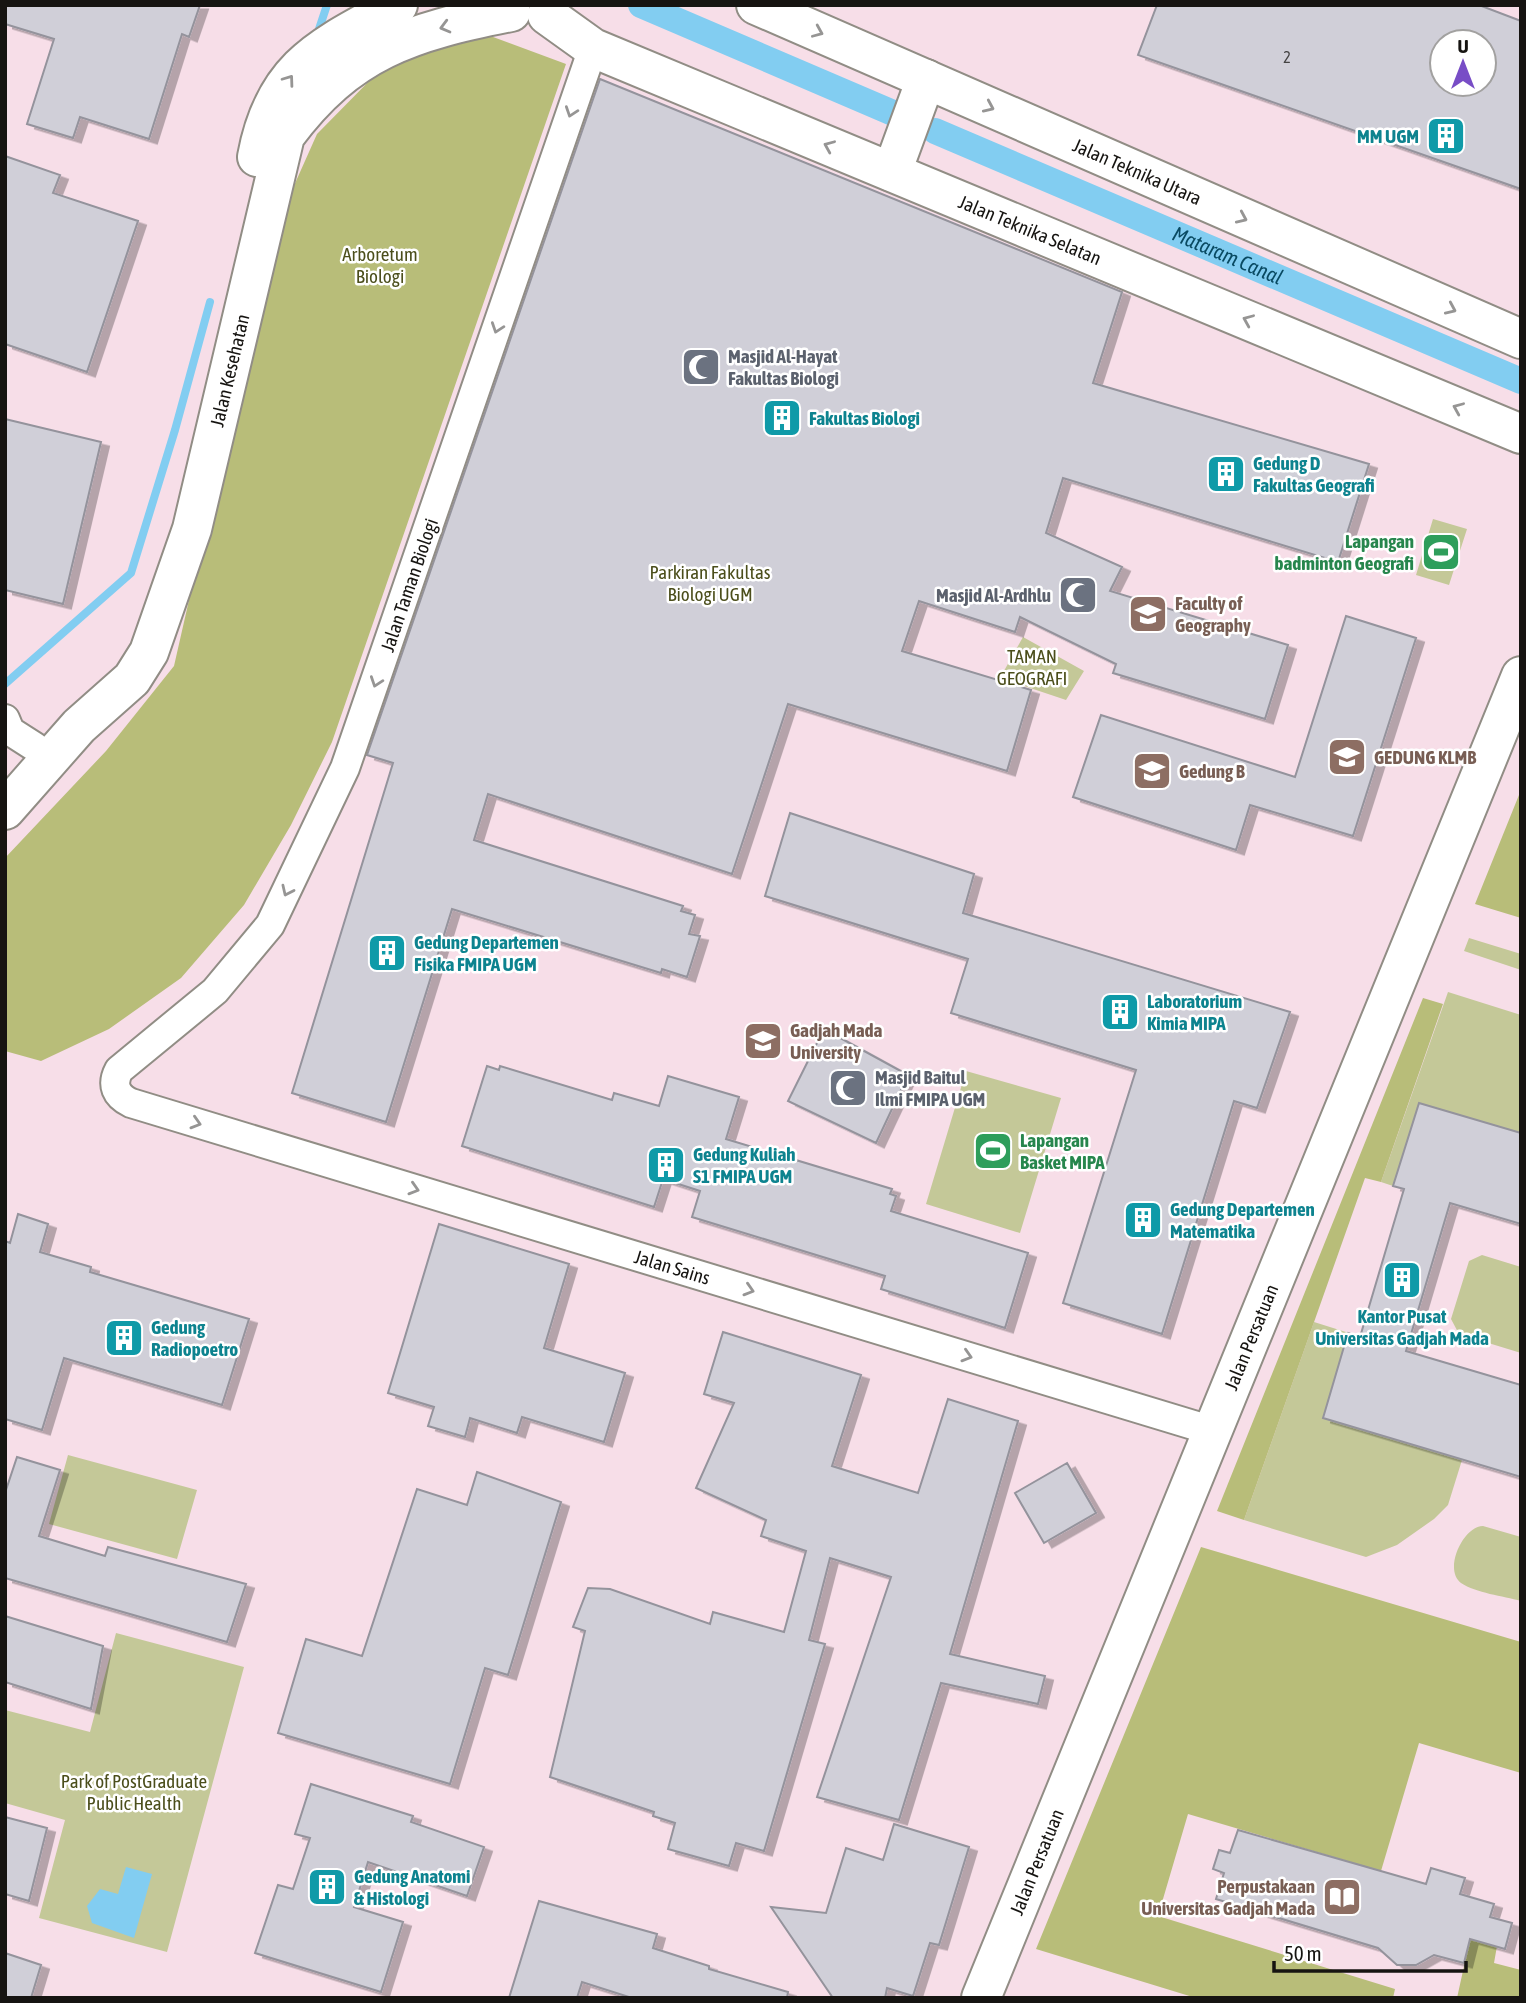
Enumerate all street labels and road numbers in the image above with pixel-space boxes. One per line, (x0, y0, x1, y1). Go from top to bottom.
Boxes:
street label: Jalan Teknika Utara (1070, 134, 1205, 209)
street label: Jalan Teknika Selatan (956, 190, 1105, 269)
street label: Jalan Kesehatan (206, 312, 254, 429)
street label: Jalan Taman Biologi (376, 516, 442, 654)
street label: Jalan Sains (632, 1245, 713, 1289)
street label: Jalan Persatuan (1220, 1281, 1282, 1393)
street label: Jalan Persatuan (1005, 1806, 1068, 1918)

